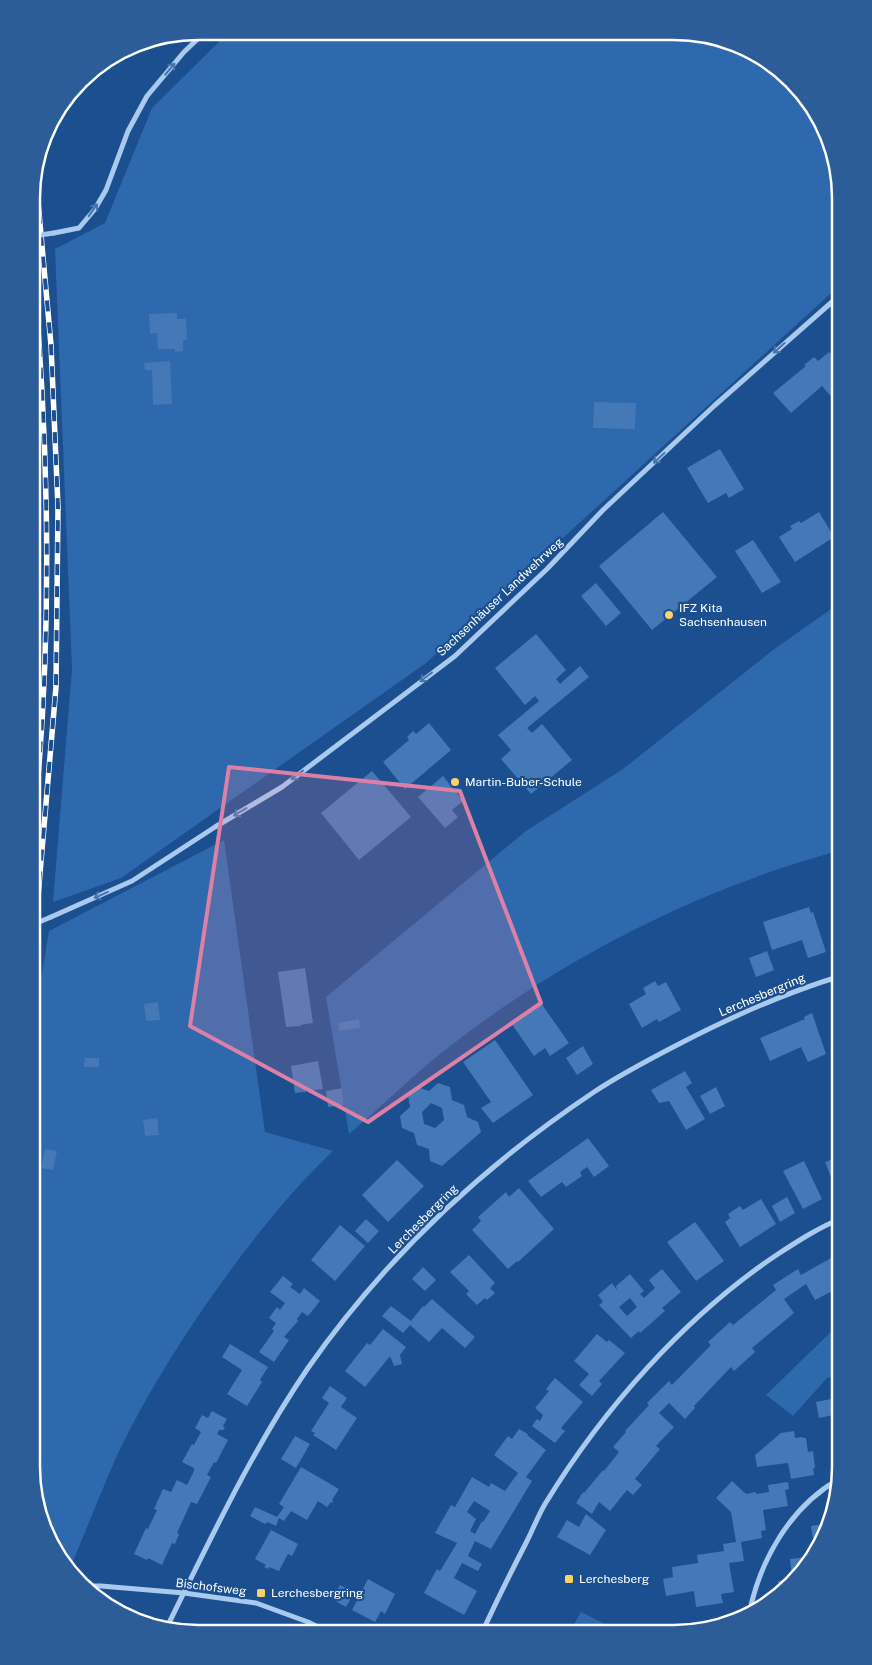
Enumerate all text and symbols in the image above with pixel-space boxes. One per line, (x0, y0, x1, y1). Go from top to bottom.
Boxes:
one-way arrow (164, 62, 175, 75)
one-way arrow (88, 203, 98, 217)
one-way arrow (773, 342, 786, 354)
one-way arrow (653, 452, 665, 464)
street label: Sachsenhäuser Landwehrweg (434, 535, 566, 659)
place label: IFZ Kita Sachsenhausen (679, 601, 767, 629)
marker: IFZ Kita Sachsenhausen (663, 609, 675, 621)
one-way arrow (420, 671, 433, 682)
one-way arrow (291, 770, 304, 781)
place label: Martin-Buber-Schule (465, 775, 582, 789)
marker: Martin-Buber-Schule (449, 776, 461, 788)
one-way arrow (234, 807, 248, 817)
one-way arrow (94, 890, 109, 900)
street label: Lerchesbergring (717, 971, 807, 1019)
street label: Lerchesbergring (385, 1181, 461, 1257)
place label: Lerchesberg (579, 1572, 649, 1586)
marker: Lerchesberg (563, 1573, 575, 1585)
street label: Bischofsweg (175, 1576, 247, 1598)
place label: Lerchesbergring (271, 1586, 363, 1600)
marker: Lerchesbergring (255, 1587, 267, 1599)

